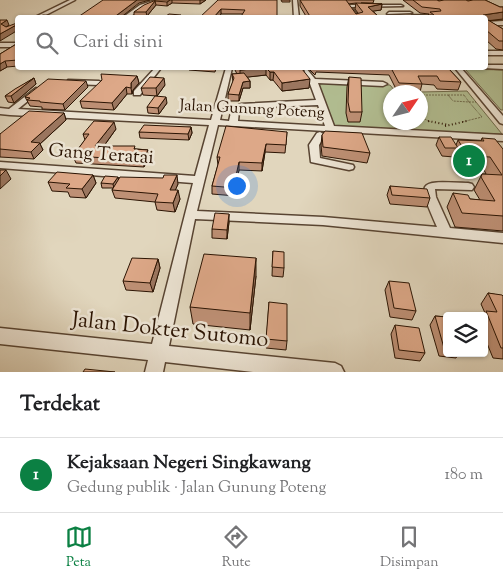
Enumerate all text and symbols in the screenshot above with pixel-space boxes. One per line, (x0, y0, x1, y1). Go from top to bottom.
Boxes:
search box (15, 15, 488, 70)
icon: search (33, 29, 61, 57)
text: Cari di sini (73, 29, 163, 56)
north arrow (383, 85, 428, 130)
street label: Jalan Gunung Poteng (178, 95, 325, 125)
street label: Gang Teratai (47, 138, 155, 172)
pin: 1 (453, 142, 485, 180)
your location (224, 173, 250, 199)
street label: Jalan Dokter Sutomo (69, 305, 270, 357)
map controls (443, 312, 488, 357)
button: layers (443, 312, 488, 357)
text: Terdekat (20, 390, 100, 420)
text: Kejaksaan Negeri Singkawang (67, 450, 311, 477)
text: 1 (33, 464, 39, 487)
text: 180 m (444, 464, 483, 487)
text: Gedung publik · Jalan Gunung Poteng (67, 477, 326, 500)
tab: Peta (65, 523, 93, 573)
tab: Rute (222, 523, 251, 573)
tab: Disimpan (380, 523, 438, 573)

